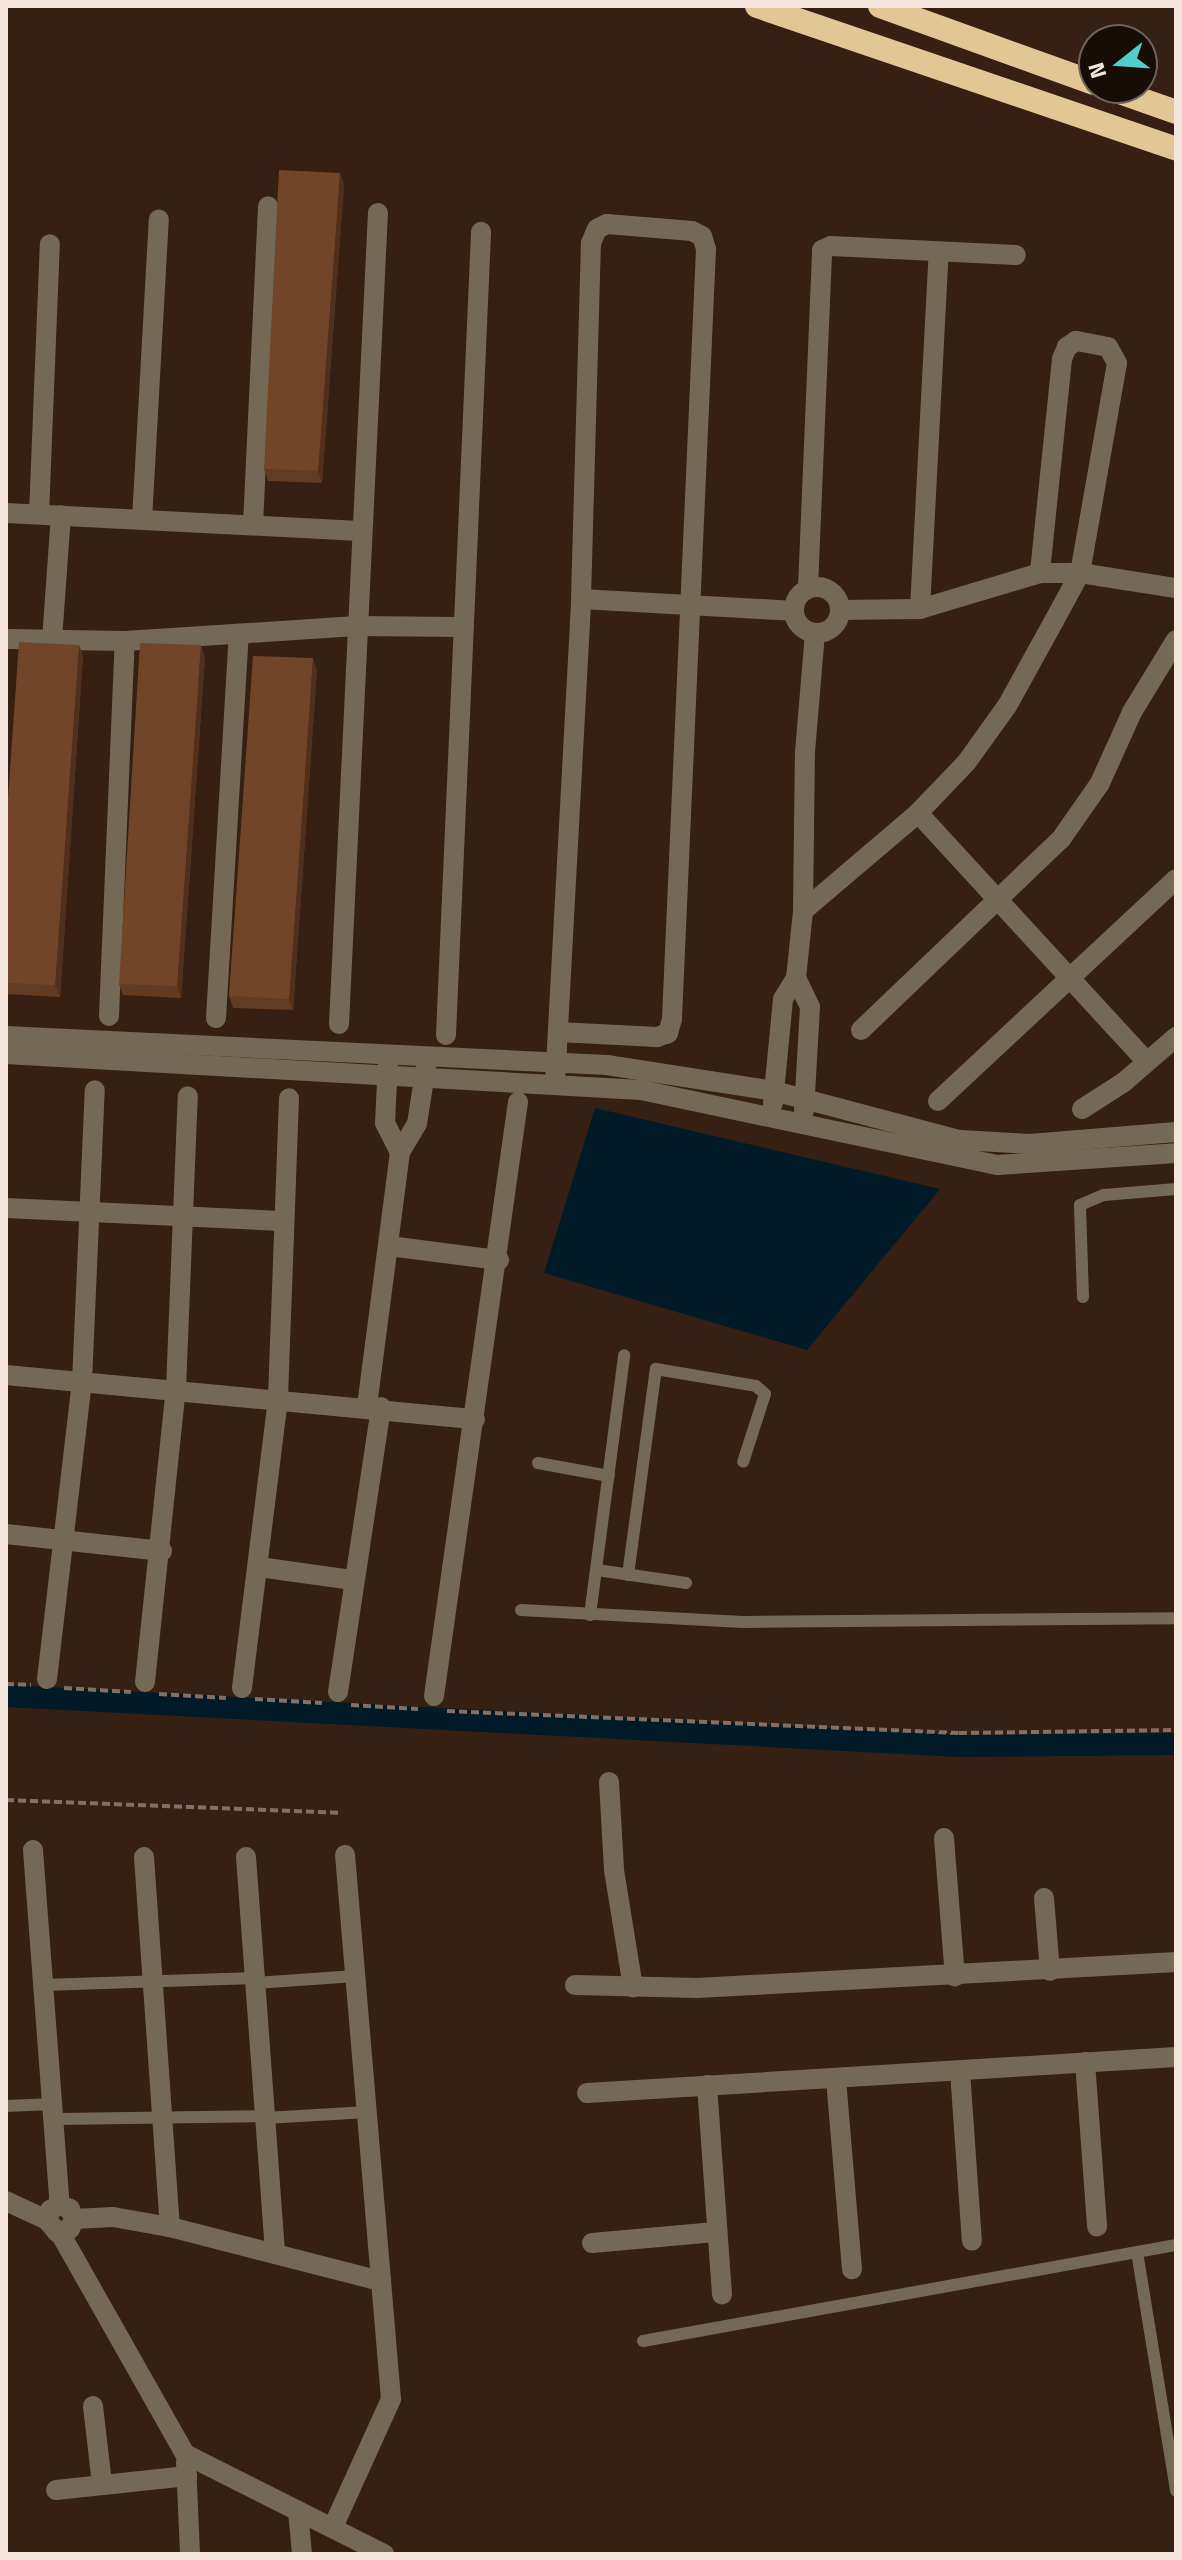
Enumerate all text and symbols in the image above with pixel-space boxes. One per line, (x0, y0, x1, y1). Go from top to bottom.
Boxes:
north arrow (1078, 24, 1158, 104)
text: N (1078, 58, 1115, 83)

